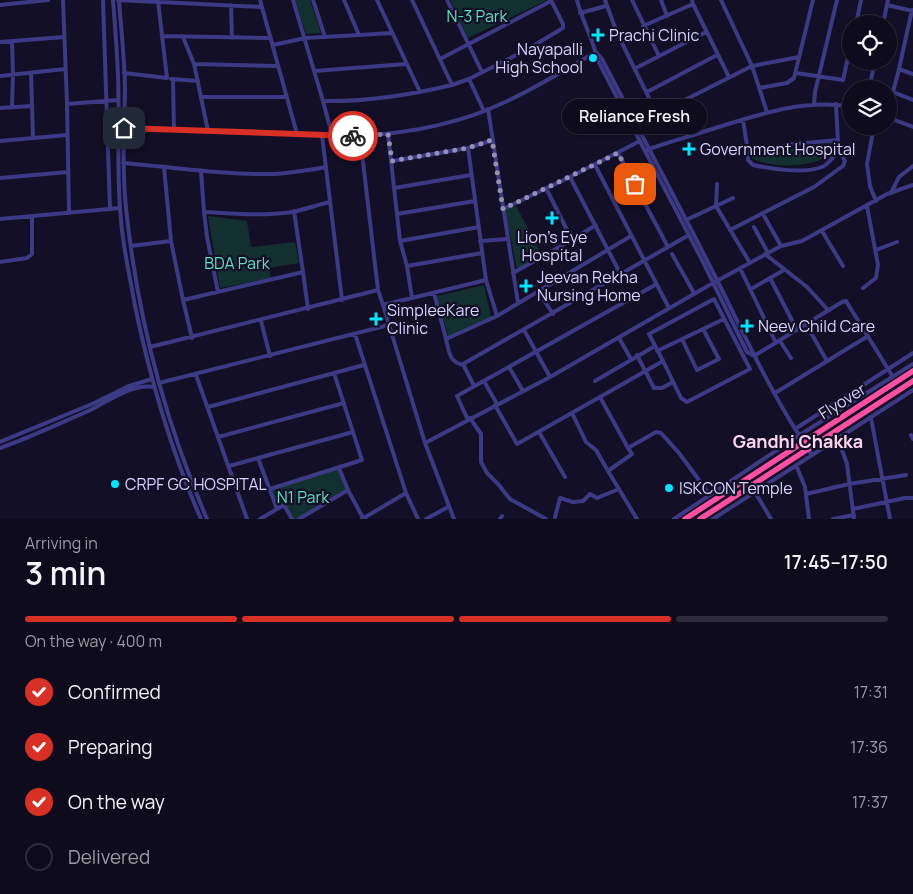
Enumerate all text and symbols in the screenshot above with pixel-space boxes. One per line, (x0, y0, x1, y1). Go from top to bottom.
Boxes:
park label: N-3 Park (447, 5, 509, 27)
map controls (842, 15, 897, 135)
button: locate (842, 15, 897, 70)
place label: Prachi Clinic (609, 24, 699, 46)
marker: Prachi Clinic (591, 28, 605, 42)
place label: Nayapalli High School (495, 38, 583, 78)
marker: Nayapalli High School (587, 52, 599, 64)
button: layers (842, 80, 897, 135)
callout: Reliance Fresh (562, 99, 708, 134)
text: Reliance Fresh (579, 105, 690, 127)
pin (103, 107, 145, 149)
courier (328, 111, 378, 161)
icon: home (110, 114, 138, 142)
icon: bike (339, 122, 367, 150)
place label: Government Hospital (700, 138, 856, 160)
marker: Government Hospital (682, 142, 696, 156)
pin (614, 163, 656, 205)
icon: bag (621, 170, 649, 198)
marker: Lion's Eye Hospital (545, 211, 559, 225)
place label: Lion's Eye Hospital (517, 226, 587, 266)
park label: BDA Park (204, 252, 271, 274)
place label: Jeevan Rekha Nursing Home (537, 266, 641, 306)
marker: Jeevan Rekha Nursing Home (519, 279, 533, 293)
place label: SimpleeKare Clinic (387, 299, 479, 339)
marker: SimpleeKare Clinic (369, 312, 383, 326)
place label: Neev Child Care (758, 315, 875, 337)
marker: Neev Child Care (740, 319, 754, 333)
street label: Flyover (814, 378, 870, 424)
district label: Gandhi Chakka (733, 429, 863, 453)
place label: CRPF GC HOSPITAL (125, 473, 267, 495)
place label: ISKCON Temple (679, 477, 793, 499)
marker: CRPF GC HOSPITAL (109, 478, 121, 490)
marker: ISKCON Temple (663, 482, 675, 494)
park label: N1 Park (277, 486, 330, 508)
text: Arriving in (25, 532, 98, 554)
text: 17:45–17:50 (784, 549, 888, 575)
text: 3 min (25, 551, 106, 595)
text: On the way · 400 m (25, 630, 162, 652)
icon: check (25, 678, 53, 706)
text: Confirmed (68, 679, 161, 705)
text: 17:31 (854, 681, 888, 703)
icon: check (25, 733, 53, 761)
text: Preparing (68, 734, 153, 760)
text: 17:36 (850, 736, 888, 758)
icon: check (25, 788, 53, 816)
text: On the way (68, 789, 165, 815)
text: 17:37 (852, 791, 888, 813)
text: Delivered (68, 844, 150, 870)

